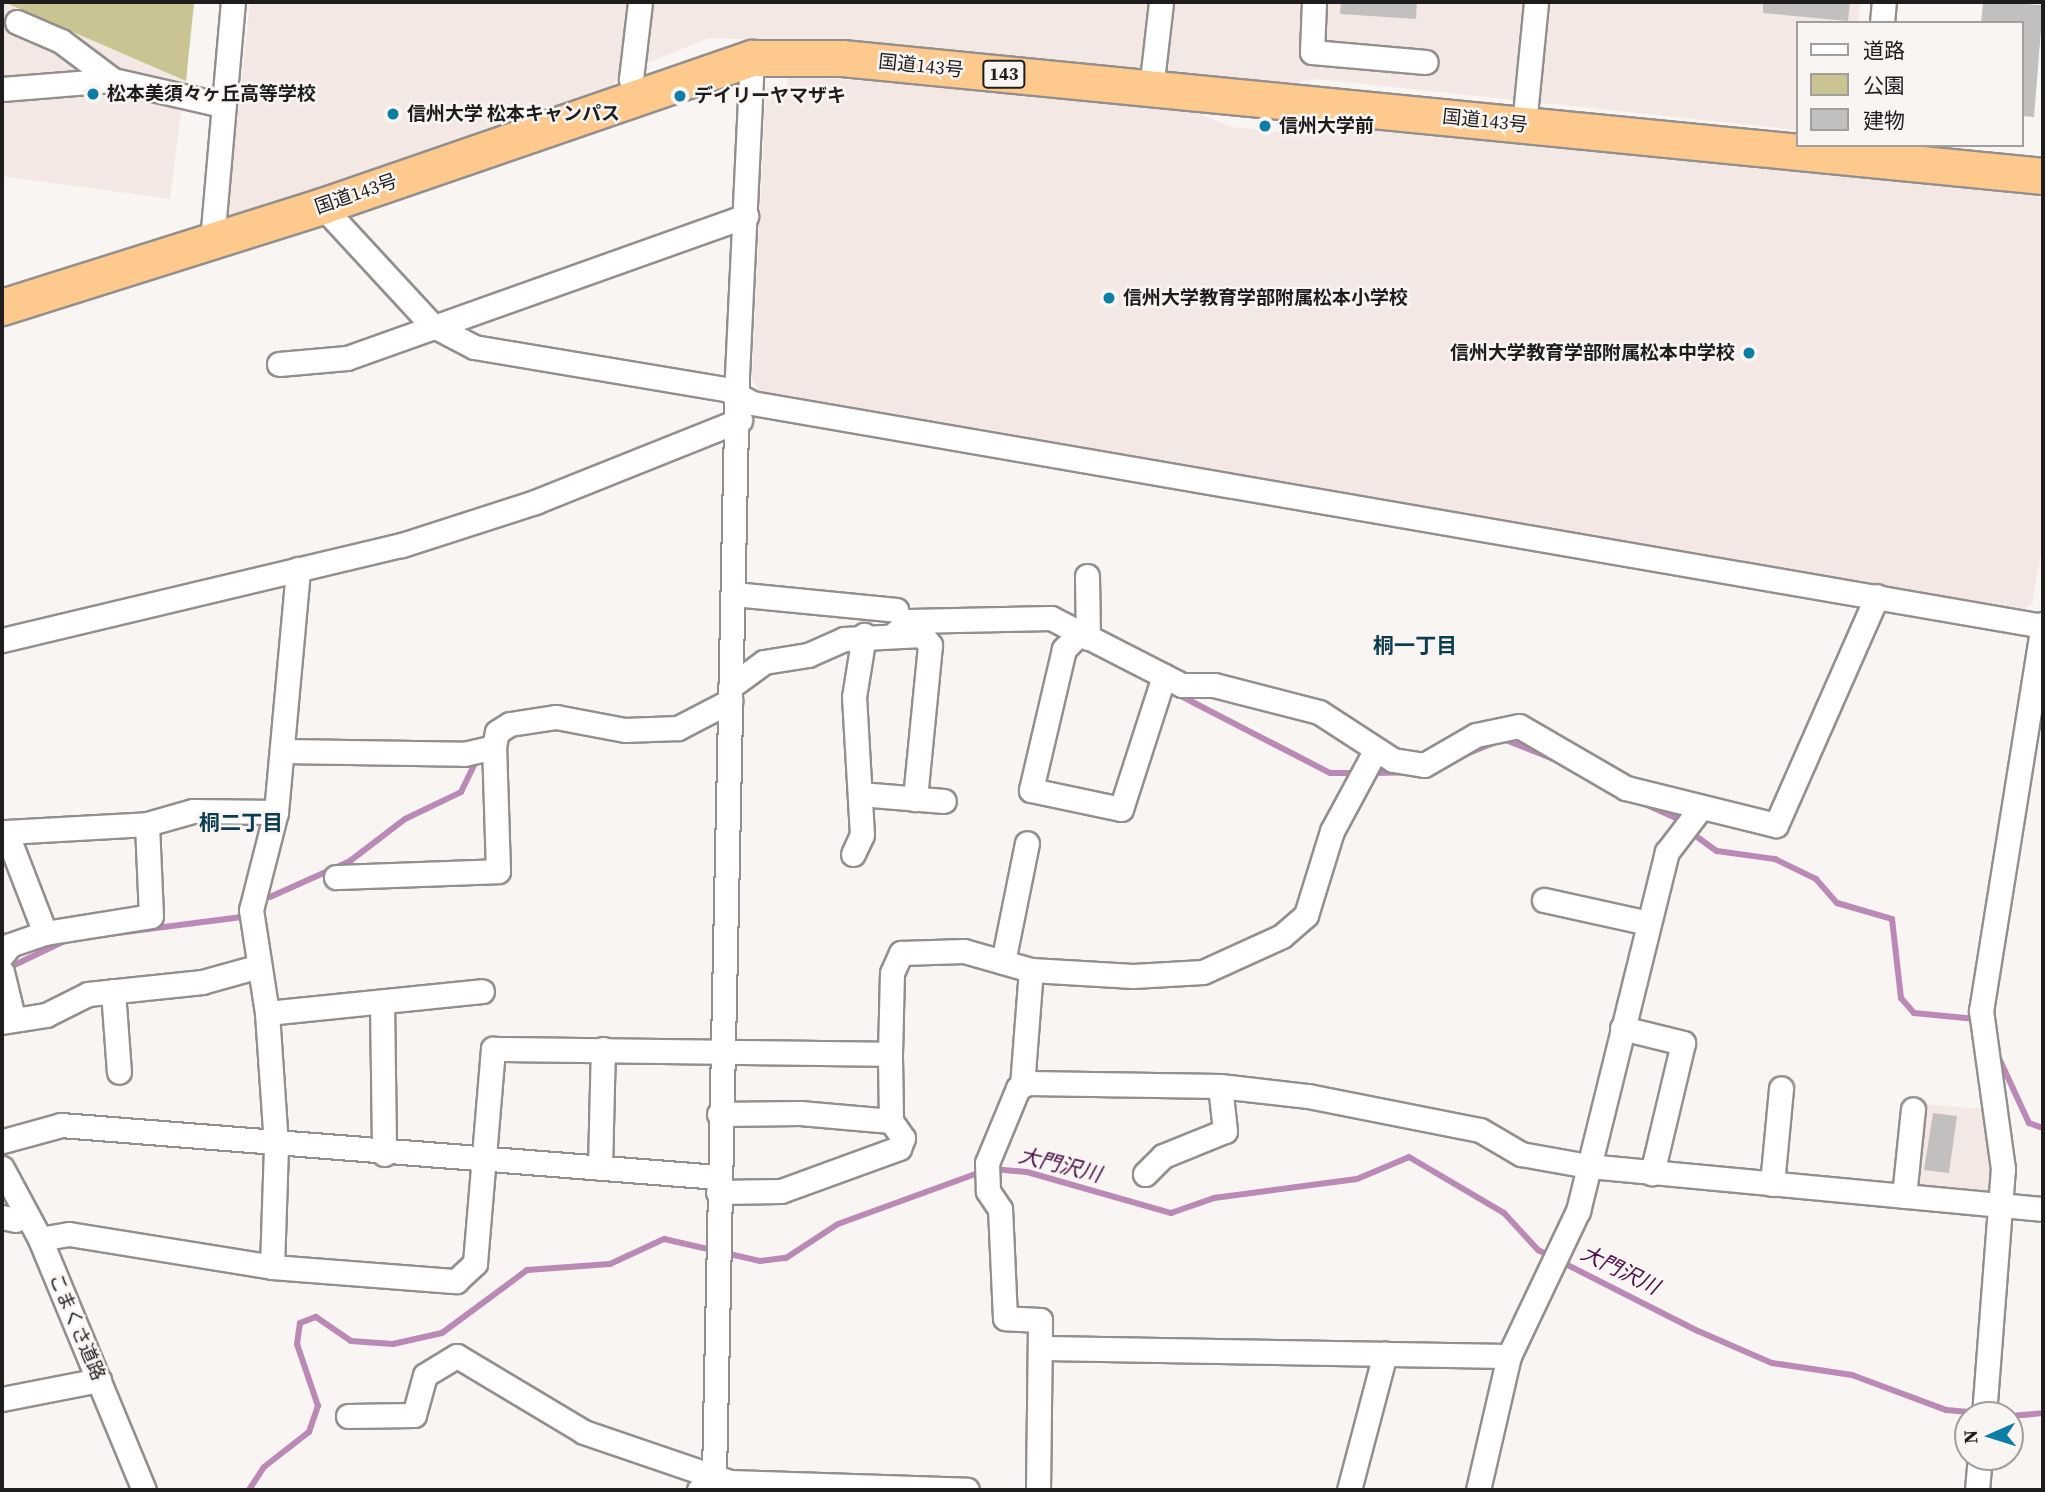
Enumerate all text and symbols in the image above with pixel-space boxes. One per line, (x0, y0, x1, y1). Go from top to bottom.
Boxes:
legend (1797, 21, 2024, 147)
text: 道路 (1863, 36, 1905, 65)
street label: 国道143号 (877, 50, 965, 82)
road number: 143 (981, 60, 1027, 88)
text: 公園 (1863, 71, 1905, 100)
place label: 松本美須々ヶ丘高等学校 (107, 83, 316, 105)
place label: デイリーヤマザキ (694, 85, 846, 107)
marker: 松本美須々ヶ丘高等学校 (85, 86, 101, 102)
marker: デイリーヤマザキ (672, 88, 688, 104)
place label: 信州大学 松本キャンパス (407, 103, 620, 125)
street label: 国道143号 (1441, 105, 1529, 137)
marker: 信州大学 松本キャンパス (385, 106, 401, 122)
text: 建物 (1863, 106, 1905, 135)
place label: 信州大学前 (1279, 115, 1374, 137)
marker: 信州大学前 (1257, 118, 1273, 134)
street label: 国道143号 (312, 169, 400, 219)
place label: 信州大学教育学部附属松本小学校 (1123, 287, 1408, 309)
marker: 信州大学教育学部附属松本小学校 (1101, 290, 1117, 306)
place label: 信州大学教育学部附属松本中学校 (1450, 342, 1735, 364)
marker: 信州大学教育学部附属松本中学校 (1741, 345, 1757, 361)
district label: 桐一丁目 (1373, 633, 1457, 659)
district label: 桐二丁目 (199, 810, 283, 836)
water label: 大門沢川 (1016, 1143, 1104, 1187)
water label: 大門沢川 (1577, 1240, 1663, 1300)
street label: こまくさ道路 (44, 1270, 110, 1384)
north arrow (1954, 1401, 2024, 1471)
text: N (1957, 1429, 1983, 1445)

